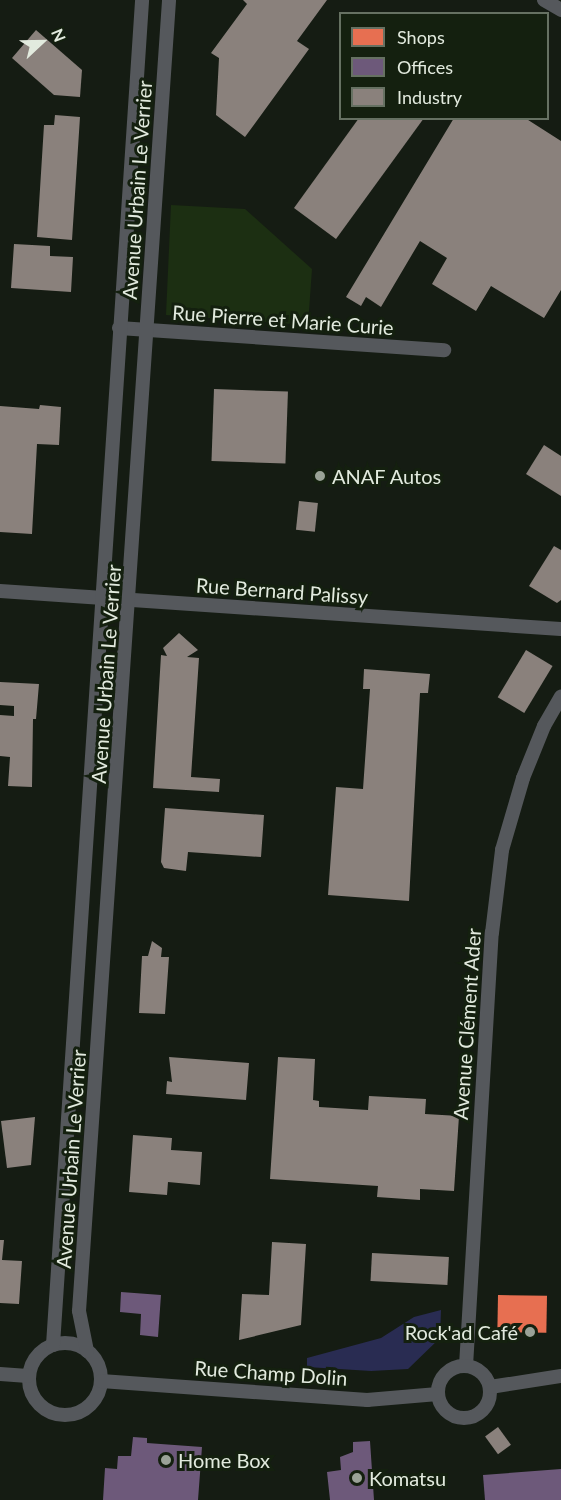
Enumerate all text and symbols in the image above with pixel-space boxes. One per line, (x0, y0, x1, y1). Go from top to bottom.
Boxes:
north arrow (12, 12, 72, 72)
legend (339, 12, 549, 120)
text: N (48, 26, 70, 44)
text: Shops (397, 26, 445, 48)
text: Offices (397, 56, 453, 78)
street label: Avenue Urbain Le Verrier (117, 79, 157, 301)
text: Industry (397, 86, 462, 108)
street label: Rue Pierre et Marie Curie (172, 300, 394, 340)
place label: ANAF Autos (332, 464, 442, 488)
marker: ANAF Autos (313, 469, 327, 483)
street label: Avenue Urbain Le Verrier (86, 563, 126, 785)
street label: Rue Bernard Palissy (195, 573, 369, 609)
street label: Avenue Clément Ader (448, 927, 486, 1121)
street label: Avenue Urbain Le Verrier (51, 1048, 91, 1270)
place label: Rock'ad Café (405, 1320, 518, 1344)
marker: Rock'ad Café (523, 1325, 537, 1339)
street label: Rue Champ Dolin (194, 1356, 348, 1390)
place label: Home Box (178, 1448, 270, 1472)
marker: Home Box (159, 1453, 173, 1467)
place label: Komatsu (369, 1466, 446, 1490)
marker: Komatsu (350, 1471, 364, 1485)

